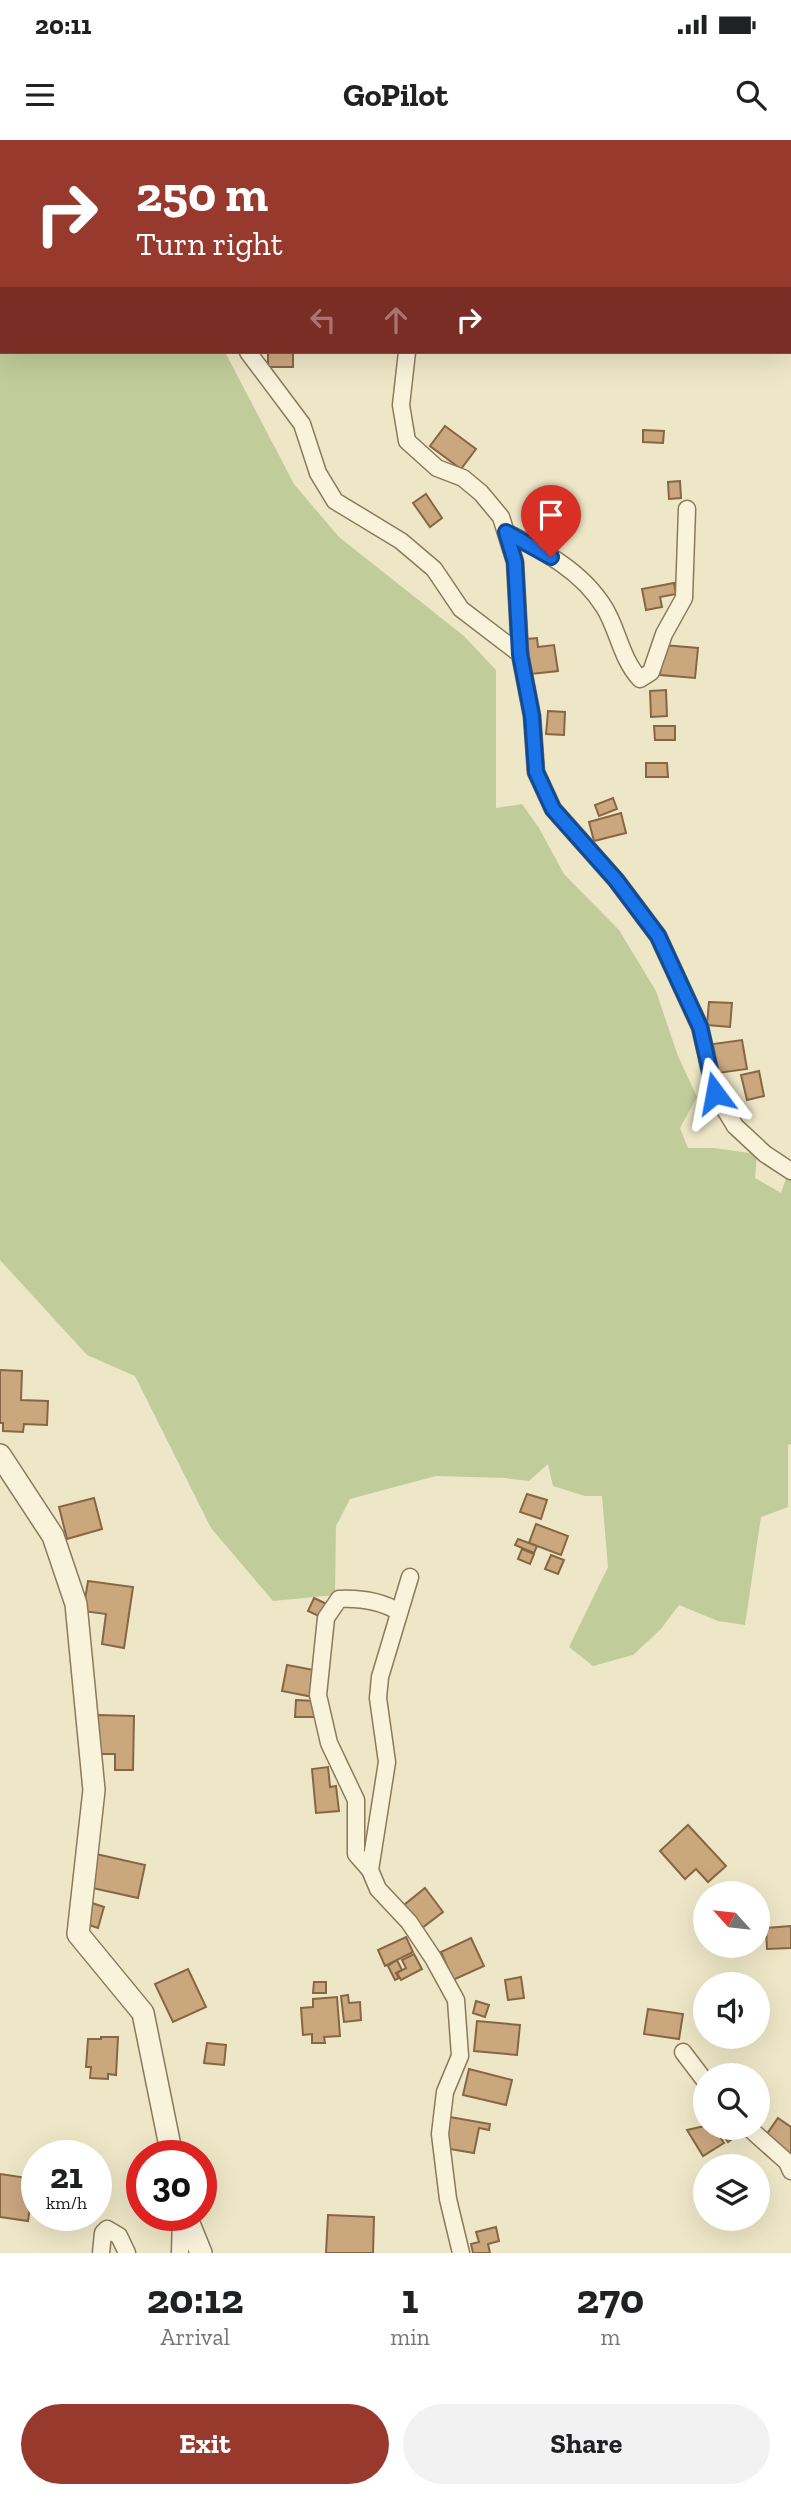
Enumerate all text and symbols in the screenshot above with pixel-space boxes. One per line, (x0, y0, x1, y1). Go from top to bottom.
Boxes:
text: 20:11 (35, 9, 91, 41)
icon: menu (21, 76, 59, 114)
text: GoPilot (343, 76, 448, 114)
icon: search (732, 76, 770, 114)
text: 250 m (136, 165, 268, 224)
icon: right (21, 168, 112, 259)
text: Turn right (136, 225, 283, 263)
icon: left (304, 301, 342, 339)
icon: ahead (377, 301, 415, 339)
icon: right (450, 301, 488, 339)
pin (521, 485, 581, 557)
icon: arrive (532, 496, 570, 534)
position arrow (678, 1056, 752, 1130)
north arrow (693, 1881, 770, 1958)
map controls (693, 1881, 770, 2231)
button: sound (693, 1972, 770, 2049)
button: search (693, 2063, 770, 2140)
speed limit sign: 30 (126, 2140, 217, 2231)
button: layers (693, 2154, 770, 2231)
text: 21 (50, 2155, 83, 2197)
text: km/h (46, 2192, 87, 2214)
text: 20:12 (147, 2273, 244, 2324)
text: 1 (402, 2273, 419, 2324)
text: 270 (577, 2273, 644, 2324)
text: Arrival (161, 2323, 230, 2351)
text: min (390, 2323, 430, 2351)
text: m (600, 2323, 620, 2351)
button: Exit (21, 2404, 389, 2484)
button: Share (403, 2404, 770, 2484)

